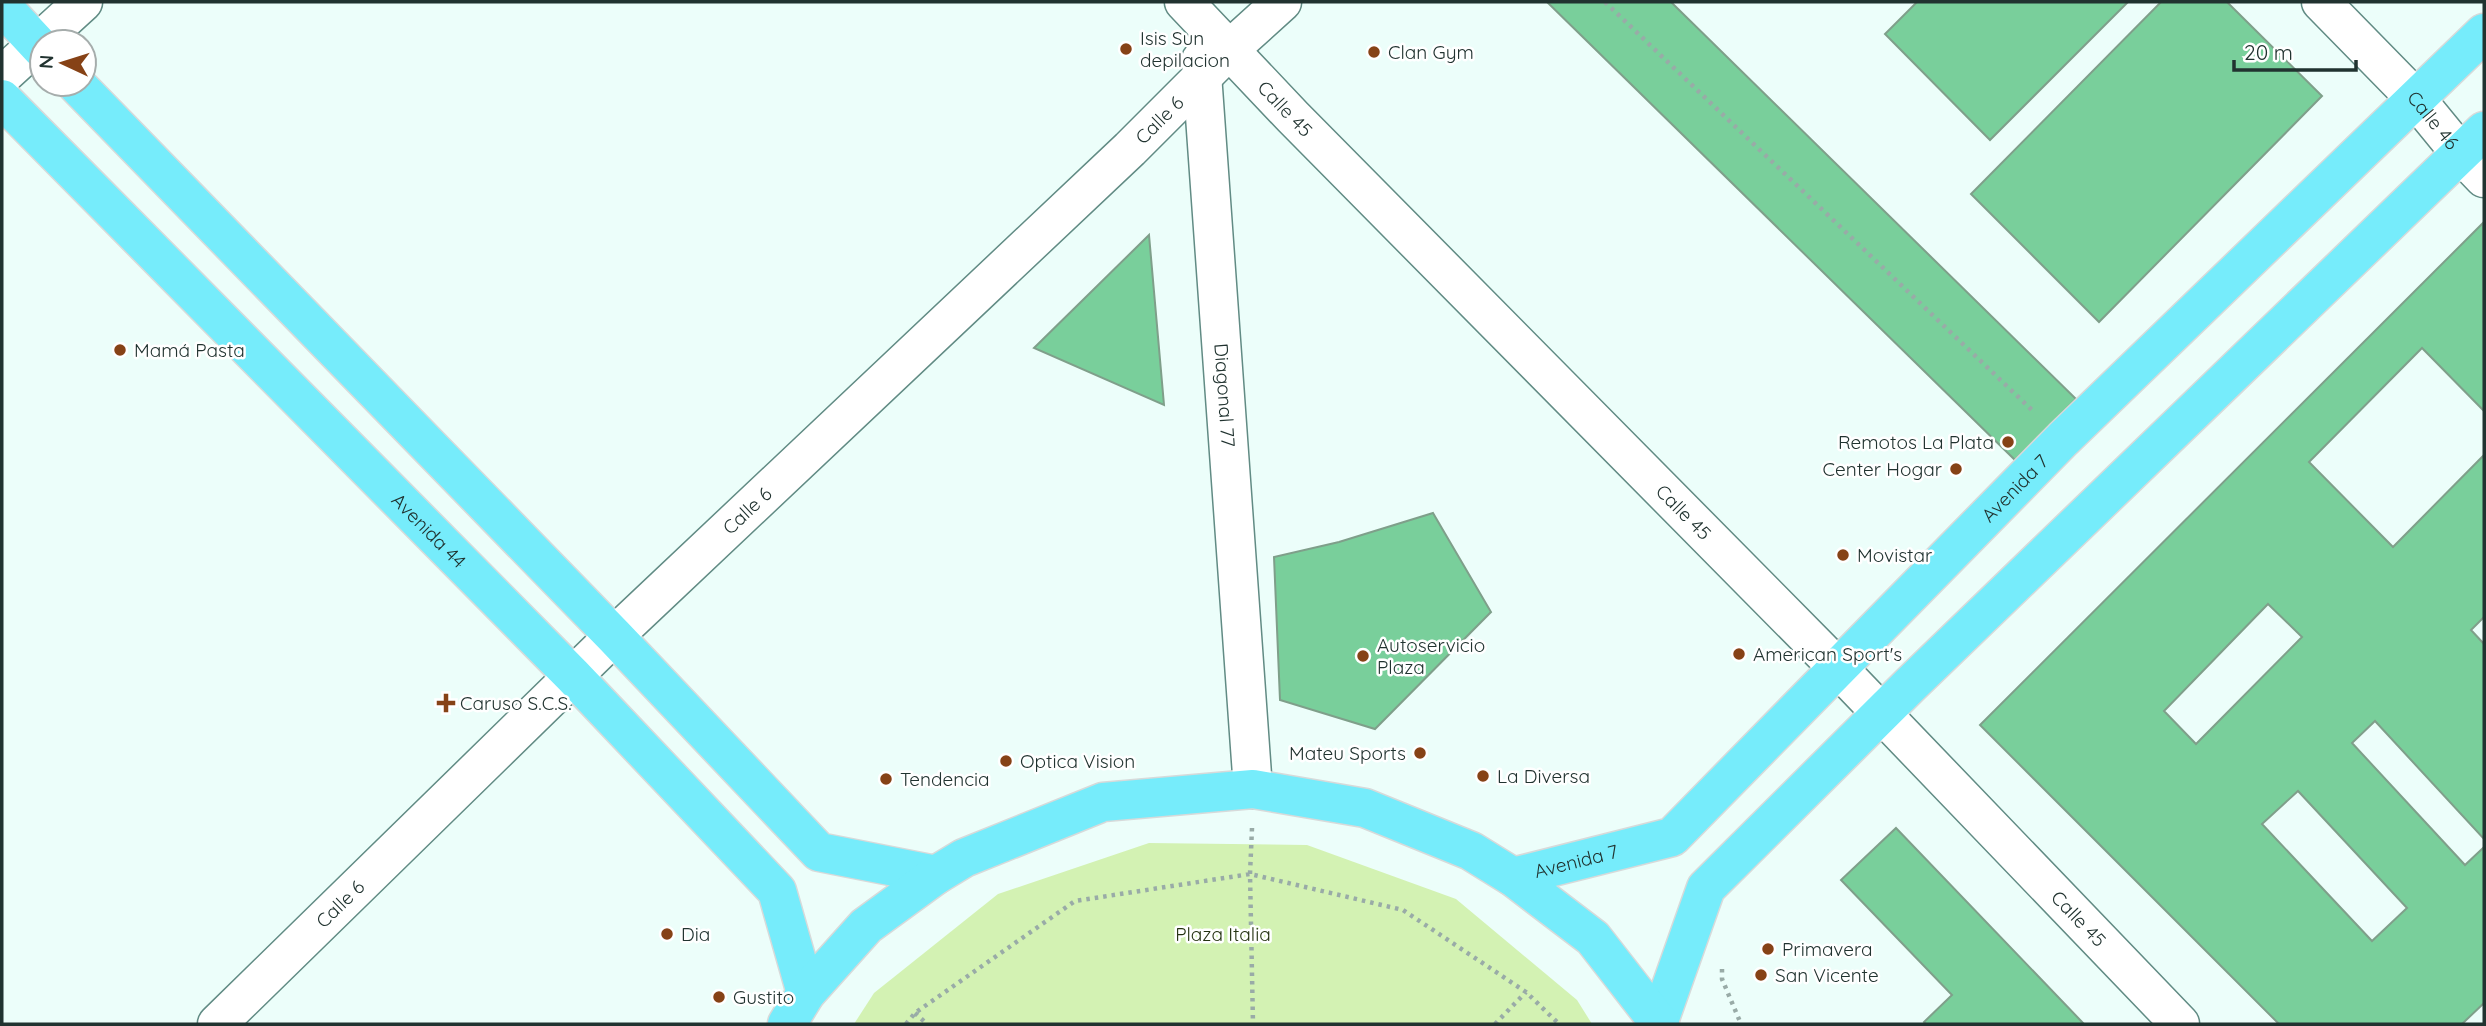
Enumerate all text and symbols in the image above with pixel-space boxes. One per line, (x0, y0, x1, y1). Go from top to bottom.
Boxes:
place label: Isis Sun depilacion (1140, 26, 1230, 72)
north arrow (28, 28, 98, 98)
scale bar (2234, 28, 2356, 72)
text: 20 m (2244, 39, 2293, 65)
place label: Clan Gym (1388, 40, 1474, 64)
marker: Isis Sun depilacion (1118, 41, 1134, 57)
marker: Clan Gym (1366, 44, 1382, 60)
text: N (34, 54, 58, 70)
street label: Calle 45 (1253, 75, 1318, 142)
street label: Calle 46 (2402, 86, 2464, 154)
street label: Calle 6 (1130, 91, 1188, 149)
place label: Mamá Pasta (134, 338, 245, 362)
marker: Mamá Pasta (112, 342, 128, 358)
street label: Diagonal 77 (1209, 343, 1241, 448)
place label: Remotos La Plata (1838, 430, 1994, 454)
marker: Remotos La Plata (2000, 434, 2016, 450)
street label: Avenida 7 (1976, 449, 2053, 527)
place label: Center Hogar (1823, 457, 1943, 481)
marker: Center Hogar (1948, 461, 1964, 477)
street label: Calle 45 (1651, 479, 1716, 545)
street label: Calle 6 (717, 482, 777, 539)
street label: Avenida 44 (387, 488, 471, 573)
place label: Movistar (1857, 543, 1933, 567)
marker: Movistar (1835, 547, 1851, 563)
place label: Autoservicio Plaza (1377, 633, 1485, 679)
place label: American Sport's (1753, 642, 1902, 666)
marker: American Sport's (1731, 646, 1747, 662)
marker: Autoservicio Plaza (1355, 648, 1371, 664)
place label: Caruso S.C.S. (460, 691, 572, 715)
marker: Caruso S.C.S. (438, 695, 454, 711)
place label: Mateu Sports (1289, 741, 1406, 765)
marker: Mateu Sports (1412, 745, 1428, 761)
place label: Optica Vision (1020, 749, 1135, 773)
marker: Optica Vision (998, 753, 1014, 769)
place label: La Diversa (1497, 764, 1590, 788)
place label: Tendencia (900, 767, 990, 791)
marker: La Diversa (1475, 768, 1491, 784)
marker: Tendencia (878, 771, 894, 787)
street label: Avenida 7 (1532, 839, 1621, 883)
street label: Calle 6 (311, 875, 369, 933)
street label: Calle 45 (2046, 885, 2111, 952)
place label: Dia (681, 922, 710, 946)
park label: Plaza Italia (1175, 922, 1271, 946)
marker: Dia (659, 926, 675, 942)
place label: Primavera (1782, 937, 1873, 961)
marker: Primavera (1760, 941, 1776, 957)
place label: San Vicente (1775, 963, 1879, 987)
marker: San Vicente (1753, 967, 1769, 983)
place label: Gustito (733, 985, 794, 1009)
marker: Gustito (711, 989, 727, 1005)

